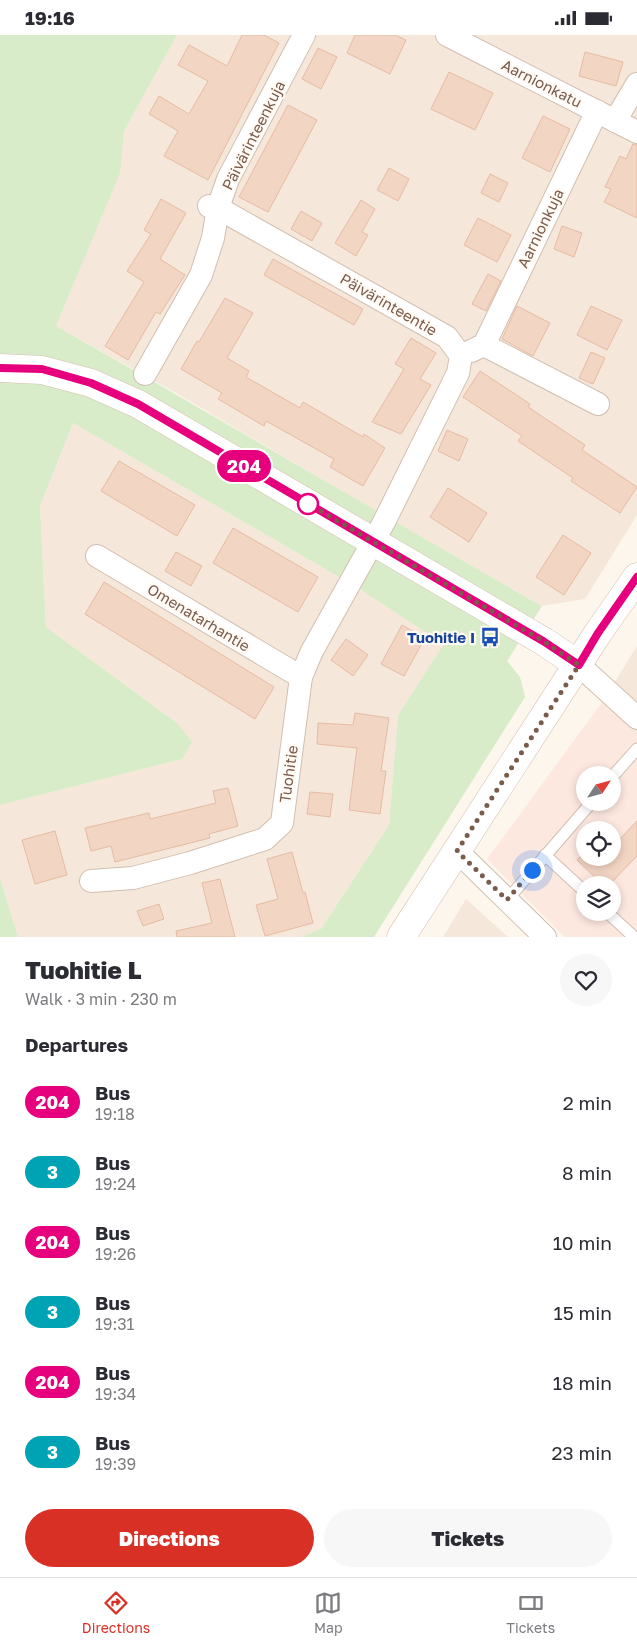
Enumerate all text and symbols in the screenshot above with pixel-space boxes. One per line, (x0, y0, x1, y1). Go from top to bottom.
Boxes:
text: 19:16 (25, 6, 75, 29)
street label: Aarnionkatu (499, 55, 585, 111)
street label: Päivärinteenkuja (218, 77, 288, 193)
street label: Aarnionkuja (513, 185, 567, 271)
street label: Päivärinteentie (337, 269, 441, 339)
line badge: 204 (215, 450, 273, 482)
text: 204 (227, 455, 261, 477)
unlabelled marker (297, 493, 319, 515)
street label: Omenatarhantie (144, 579, 254, 655)
bus stop icon: Tuohitie I (479, 626, 501, 648)
place label: Tuohitie I (407, 628, 475, 646)
street label: Tuohitie (275, 744, 301, 804)
north arrow (576, 766, 621, 811)
map controls (576, 766, 621, 921)
button: locate (576, 821, 621, 866)
your location (520, 858, 545, 883)
button: layers (576, 876, 621, 921)
button: heart (560, 954, 612, 1006)
text: Tuohitie L (25, 955, 142, 984)
text: Walk · 3 min · 230 m (25, 989, 177, 1009)
text: Departures (25, 1033, 128, 1056)
text: Bus (95, 1081, 130, 1104)
text: 204 (36, 1091, 69, 1113)
text: 2 min (563, 1091, 612, 1114)
text: 19:18 (95, 1104, 135, 1124)
text: Bus (95, 1151, 130, 1174)
text: 3 (47, 1161, 58, 1183)
text: 8 min (562, 1161, 612, 1184)
text: 19:24 (95, 1174, 136, 1194)
text: Bus (95, 1221, 130, 1244)
text: 204 (36, 1231, 69, 1253)
text: 10 min (553, 1231, 612, 1254)
text: 19:26 (95, 1244, 136, 1264)
text: Bus (95, 1291, 130, 1314)
text: 3 (47, 1301, 58, 1323)
text: 15 min (553, 1301, 612, 1324)
text: 19:31 (95, 1314, 134, 1334)
text: Bus (95, 1361, 130, 1384)
text: 204 (36, 1371, 69, 1393)
text: 18 min (553, 1371, 612, 1394)
text: 19:34 (95, 1384, 136, 1404)
text: Bus (95, 1431, 130, 1454)
text: 3 (47, 1441, 58, 1463)
text: 23 min (552, 1441, 612, 1464)
text: 19:39 (95, 1454, 136, 1474)
button: Directions (25, 1509, 314, 1567)
button: Tickets (324, 1509, 612, 1567)
tab: Directions (82, 1589, 150, 1636)
tab: Map (314, 1589, 343, 1636)
tab: Tickets (506, 1589, 555, 1636)

